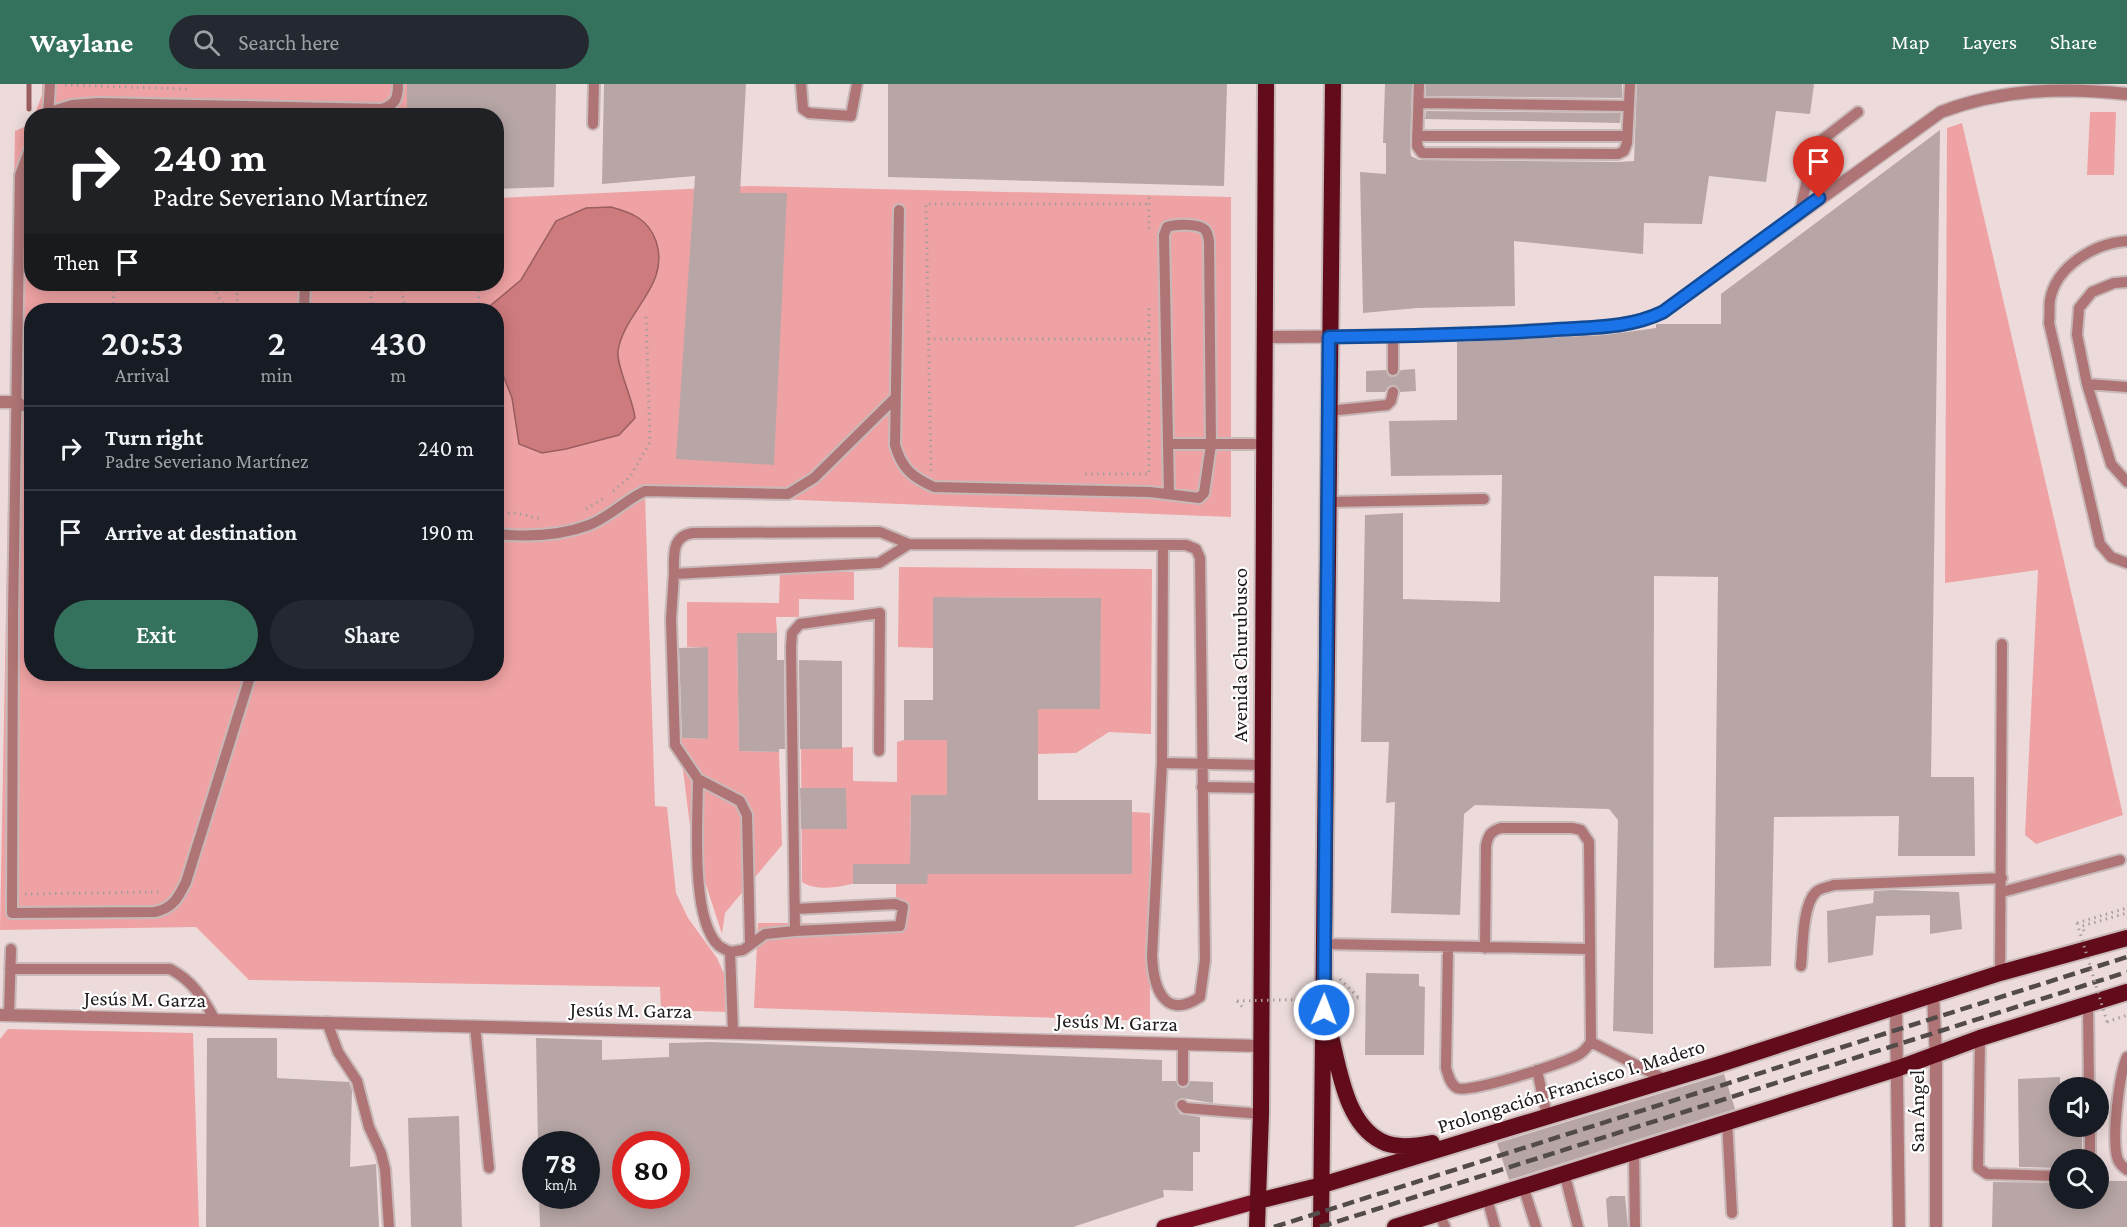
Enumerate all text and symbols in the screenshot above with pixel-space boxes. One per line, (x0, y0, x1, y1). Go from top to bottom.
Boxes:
search box (169, 15, 589, 69)
icon: search (190, 26, 223, 59)
text: Waylane (30, 27, 133, 58)
text: Search here (238, 30, 339, 55)
text: Map (1891, 30, 1930, 54)
text: Layers (1963, 30, 2017, 54)
text: Share (2050, 30, 2097, 54)
icon: right (54, 132, 132, 210)
text: 240 m (153, 133, 266, 180)
pin (1793, 136, 1844, 198)
icon: arrive (1802, 145, 1835, 178)
text: Padre Severiano Martínez (153, 182, 428, 212)
icon: arrive (111, 246, 144, 279)
text: Then (54, 250, 99, 275)
text: 20:53 (101, 323, 184, 363)
text: 2 (268, 323, 286, 363)
text: 430 (370, 323, 427, 363)
text: Arrival (115, 364, 170, 386)
text: min (261, 364, 293, 386)
text: m (390, 364, 406, 386)
text: Turn right (105, 425, 203, 450)
icon: right (54, 432, 87, 465)
text: 240 m (418, 436, 474, 461)
text: Padre Severiano Martínez (105, 450, 309, 472)
icon: arrive (54, 516, 87, 549)
text: Arrive at destination (105, 520, 297, 545)
text: 190 m (421, 520, 474, 545)
street label: Avenida Churubusco (1228, 568, 1252, 742)
button: Exit (54, 600, 258, 669)
button: Share (270, 600, 474, 669)
position arrow (1292, 978, 1356, 1042)
street label: Jesús M. Garza (82, 986, 207, 1012)
street label: Jesús M. Garza (568, 997, 693, 1023)
street label: Jesús M. Garza (1054, 1008, 1179, 1036)
street label: Prolongación Francisco I. Madero (1434, 1034, 1708, 1138)
street label: San Ángel (1905, 1070, 1929, 1152)
map controls (2049, 1077, 2109, 1209)
button: sound (2049, 1077, 2109, 1137)
speed limit sign: 80 (612, 1131, 690, 1209)
text: 78 (545, 1146, 577, 1179)
button: search (2049, 1149, 2109, 1209)
text: km/h (545, 1177, 577, 1193)

